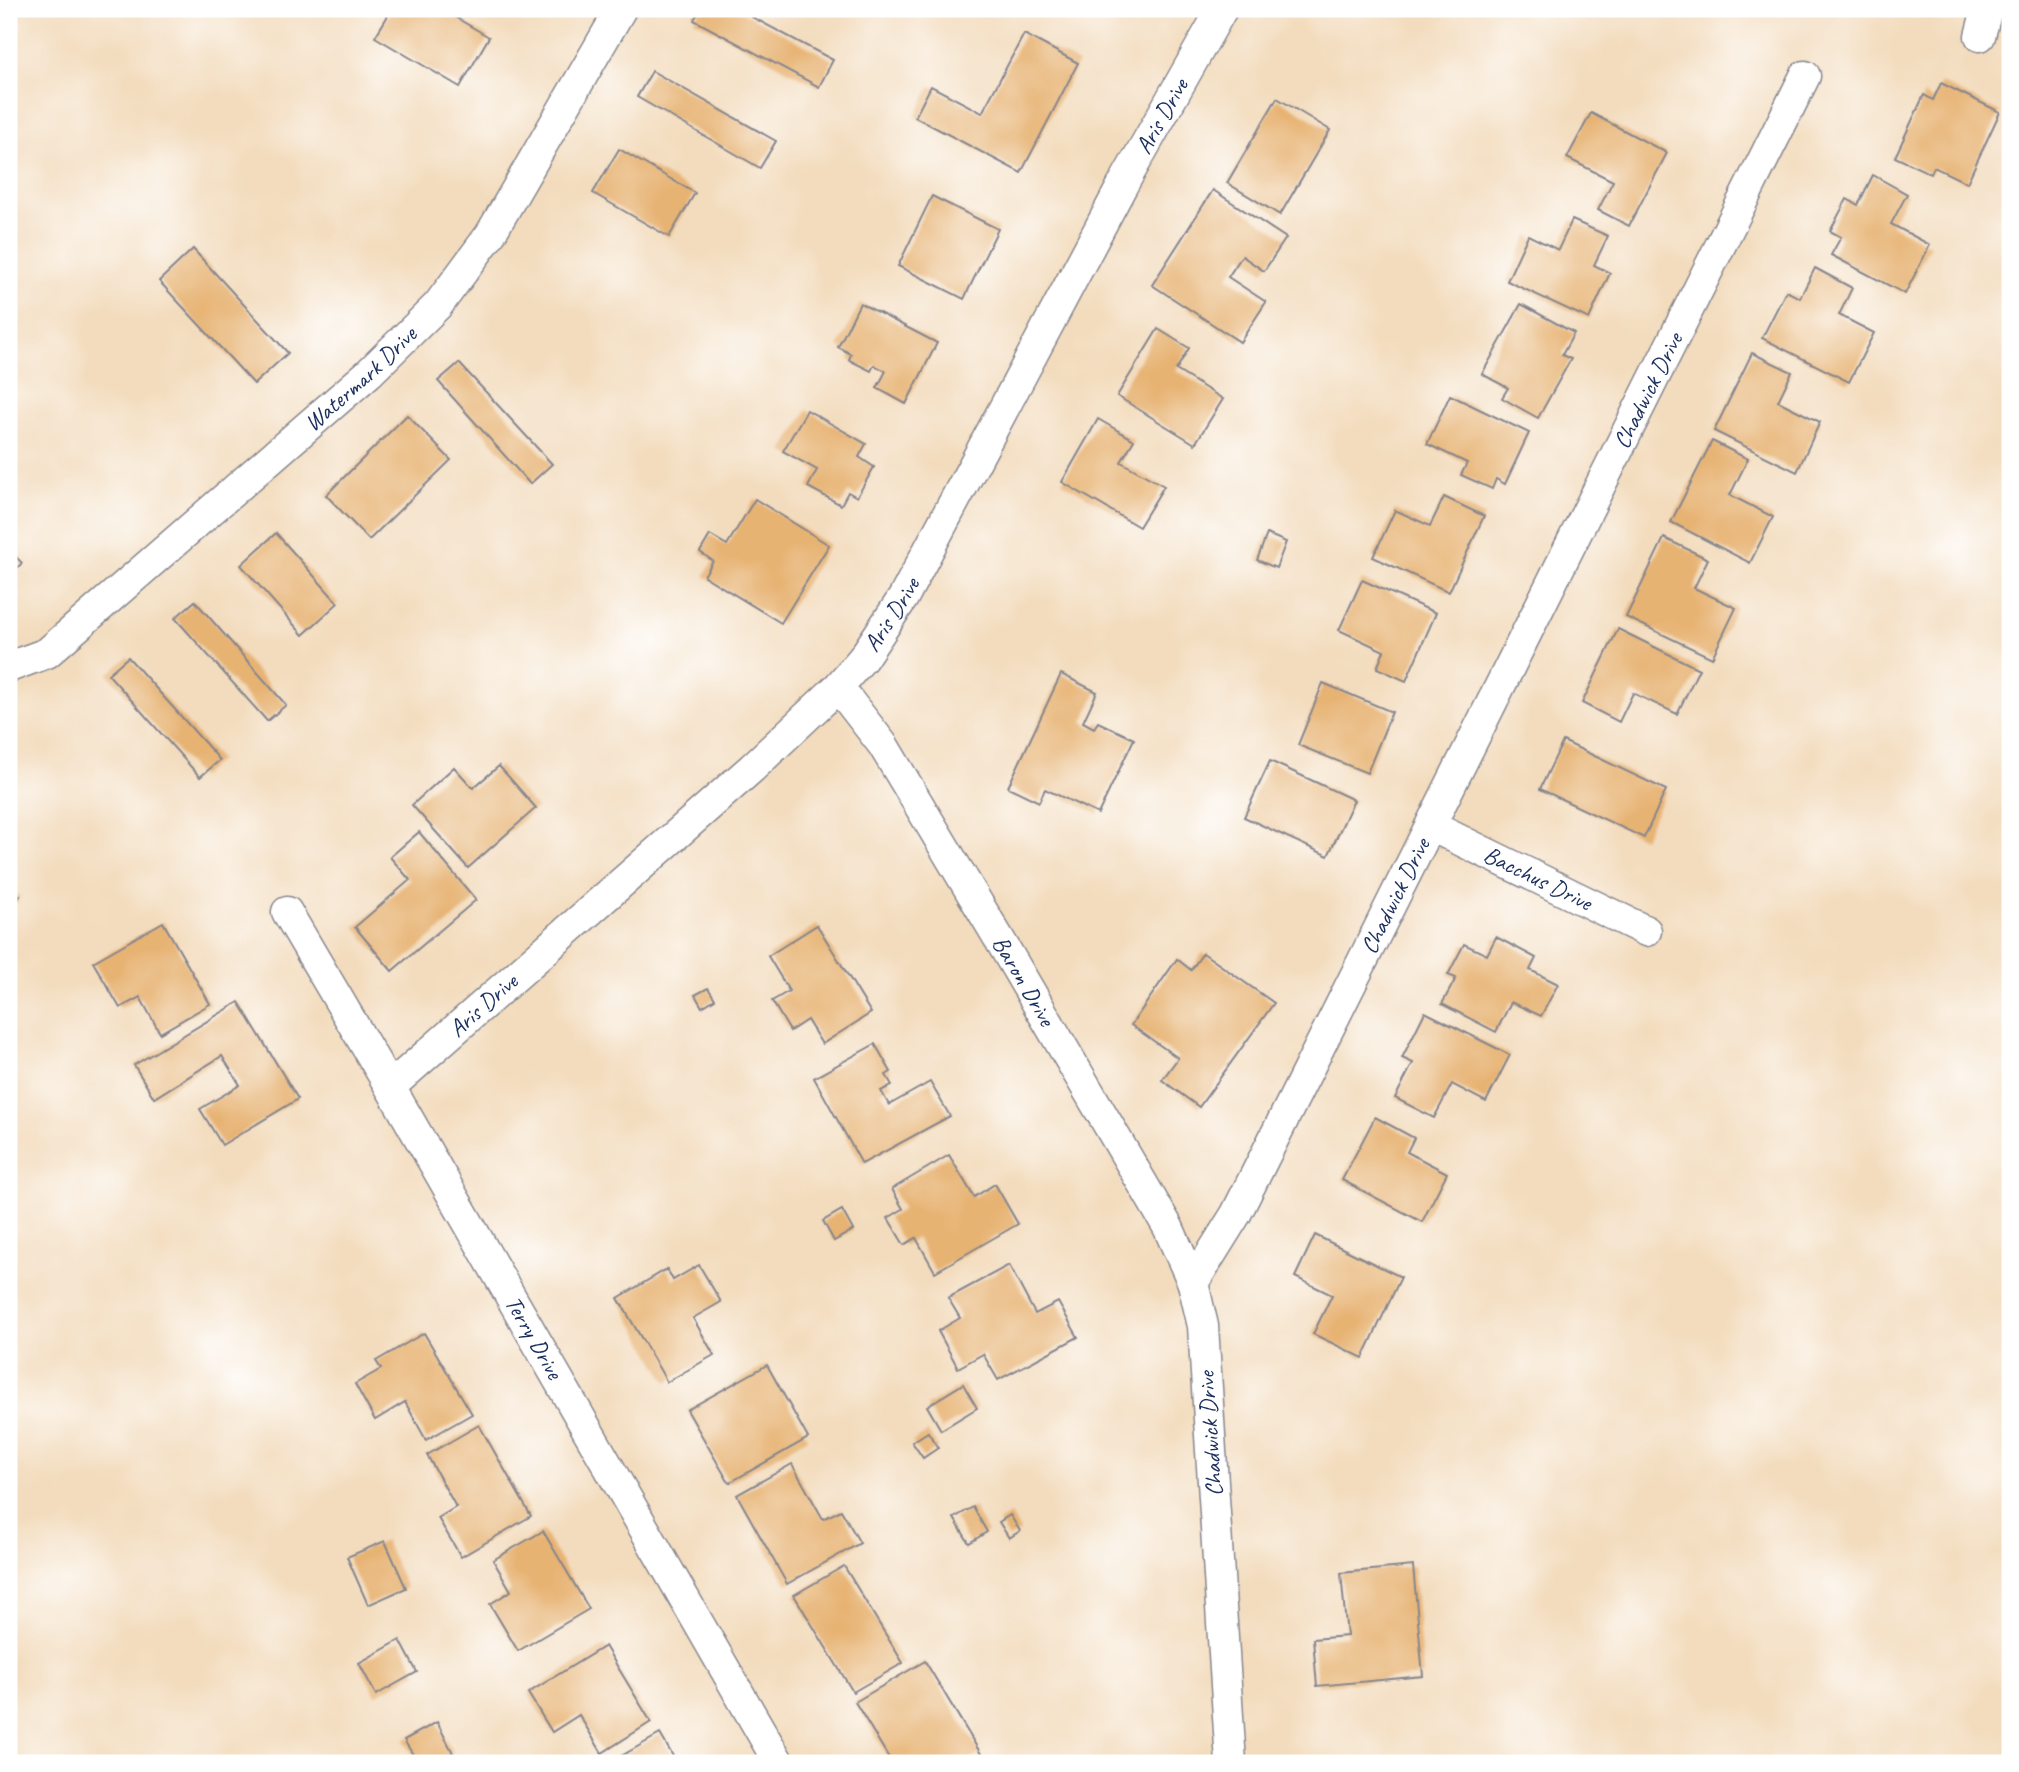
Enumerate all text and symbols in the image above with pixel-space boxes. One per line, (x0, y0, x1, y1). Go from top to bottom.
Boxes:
street label: Aris Drive (1128, 71, 1196, 159)
street label: Watermark Drive (298, 318, 424, 438)
street label: Chadwick Drive (1606, 326, 1690, 453)
street label: Aris Drive (857, 571, 927, 657)
street label: Chadwick Drive (1354, 831, 1437, 959)
street label: Bacchus Drive (1479, 839, 1599, 918)
street label: Baron Drive (986, 930, 1063, 1033)
street label: Aris Drive (442, 965, 525, 1043)
street label: Terry Drive (498, 1291, 571, 1386)
street label: Chadwick Drive (1191, 1368, 1229, 1497)

